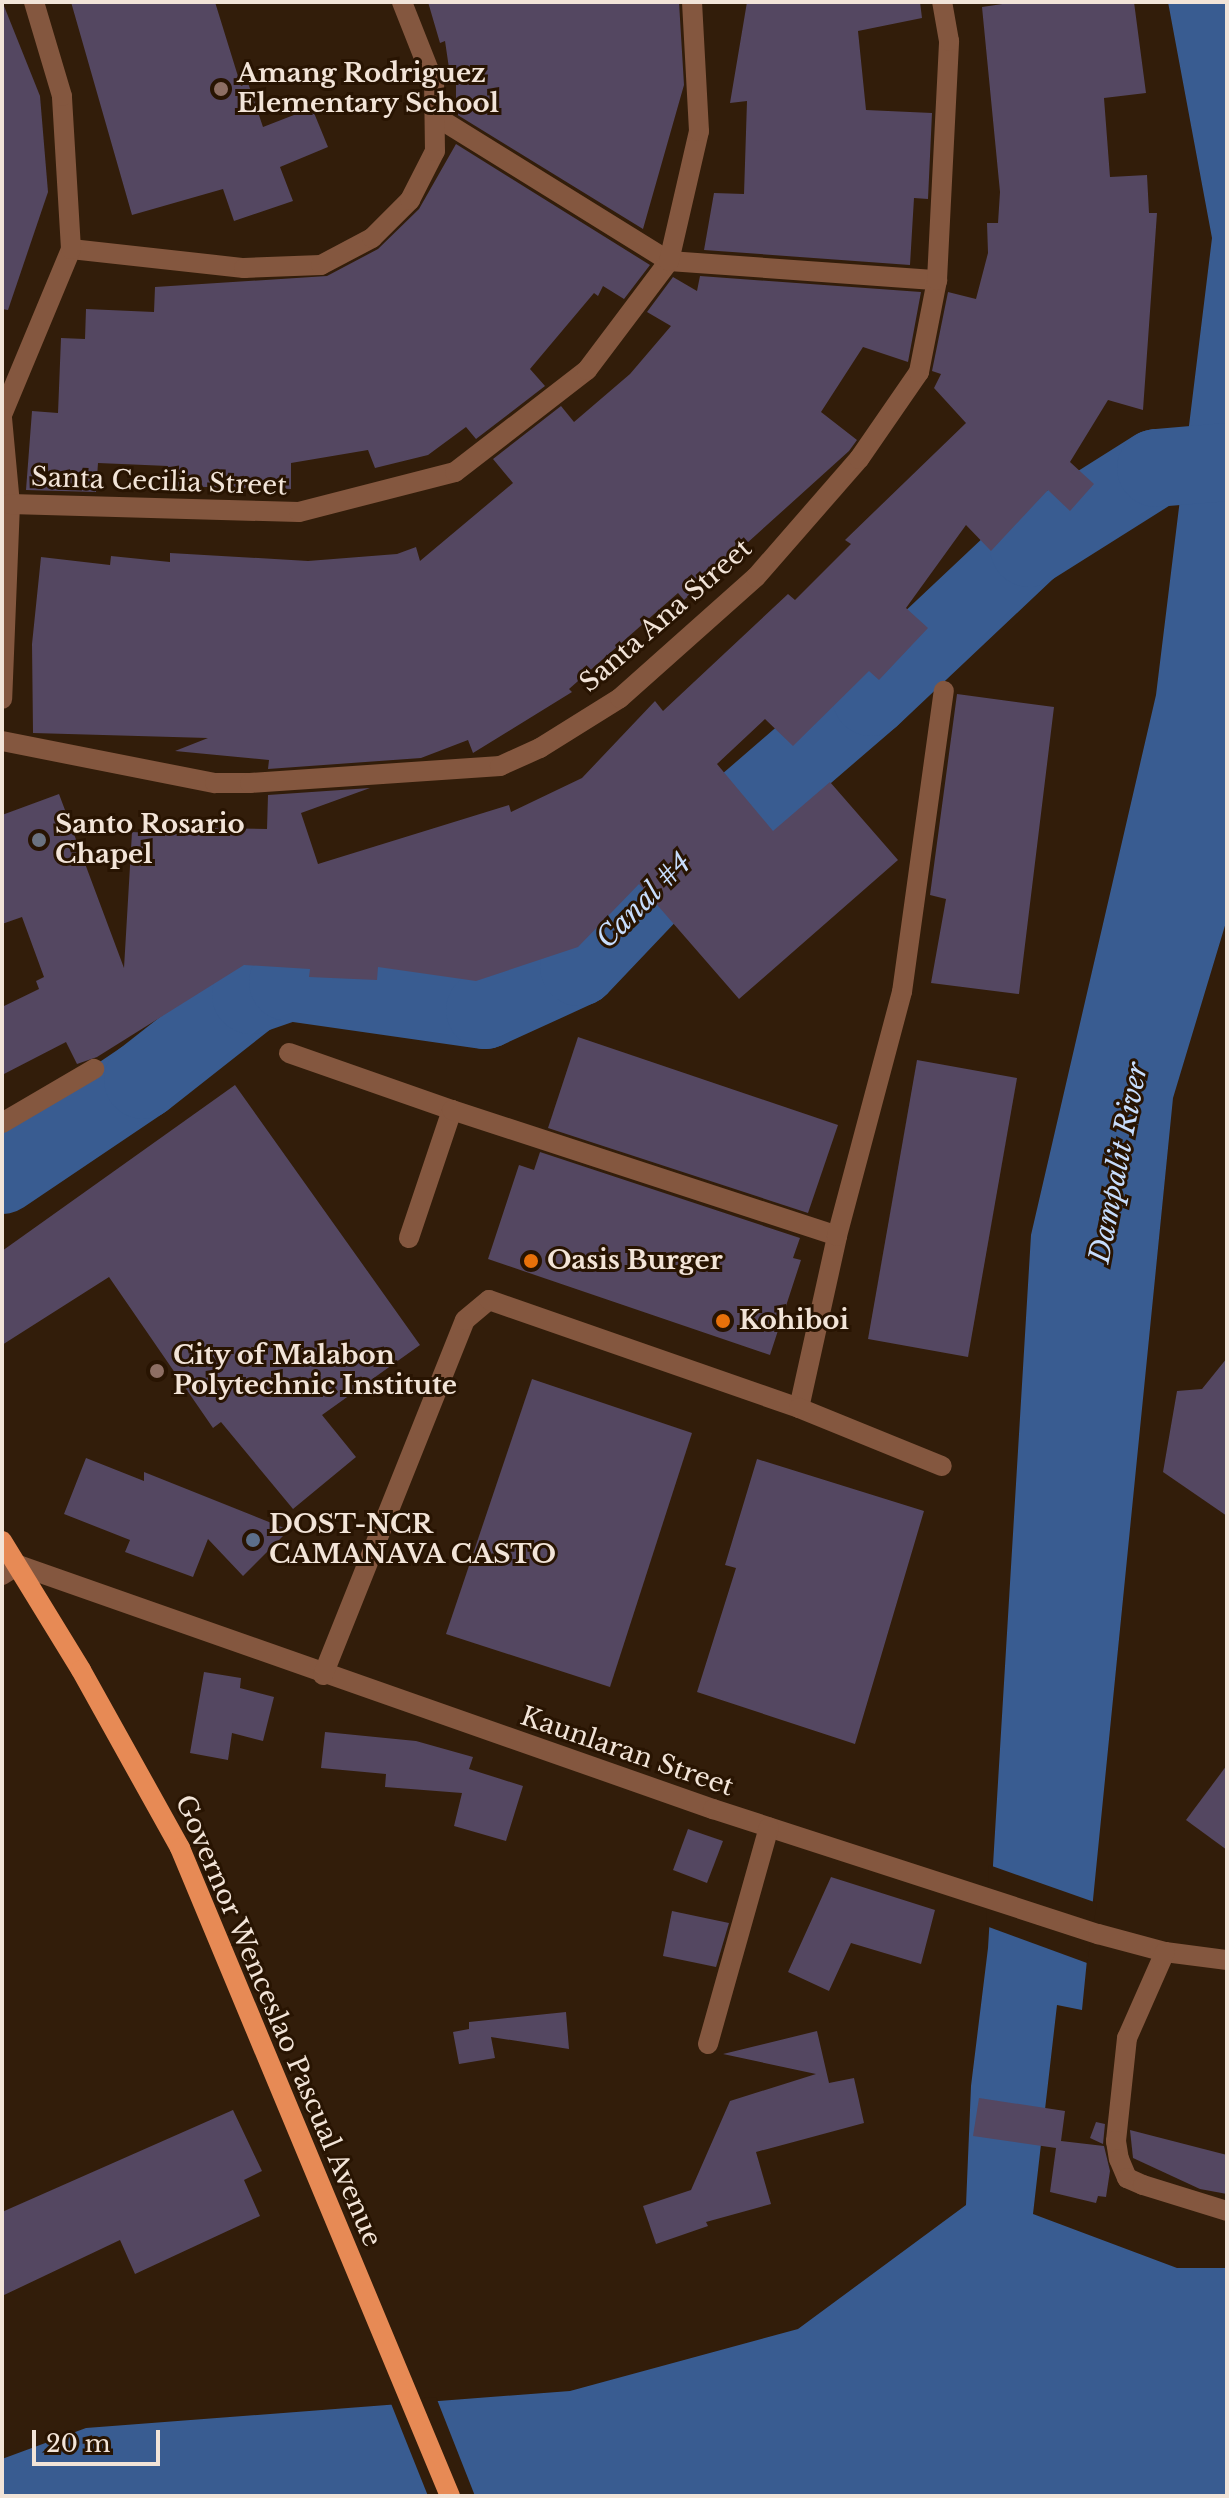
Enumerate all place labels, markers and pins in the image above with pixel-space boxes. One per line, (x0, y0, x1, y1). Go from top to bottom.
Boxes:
place label: Amang Rodriguez Elementary School (237, 58, 500, 120)
marker: Amang Rodriguez Elementary School (212, 80, 230, 98)
place label: Santo Rosario Chapel (55, 809, 245, 870)
marker: Santo Rosario Chapel (30, 831, 48, 849)
place label: Oasis Burger (547, 1245, 723, 1277)
marker: Oasis Burger (522, 1252, 540, 1270)
place label: Kohiboi (739, 1305, 849, 1337)
marker: Kohiboi (714, 1312, 732, 1330)
place label: City of Malabon Polytechnic Institute (173, 1340, 457, 1402)
marker: City of Malabon Polytechnic Institute (148, 1362, 166, 1380)
place label: DOST-NCR CAMANAVA CASTO (269, 1509, 557, 1570)
marker: DOST-NCR CAMANAVA CASTO (244, 1531, 262, 1549)

